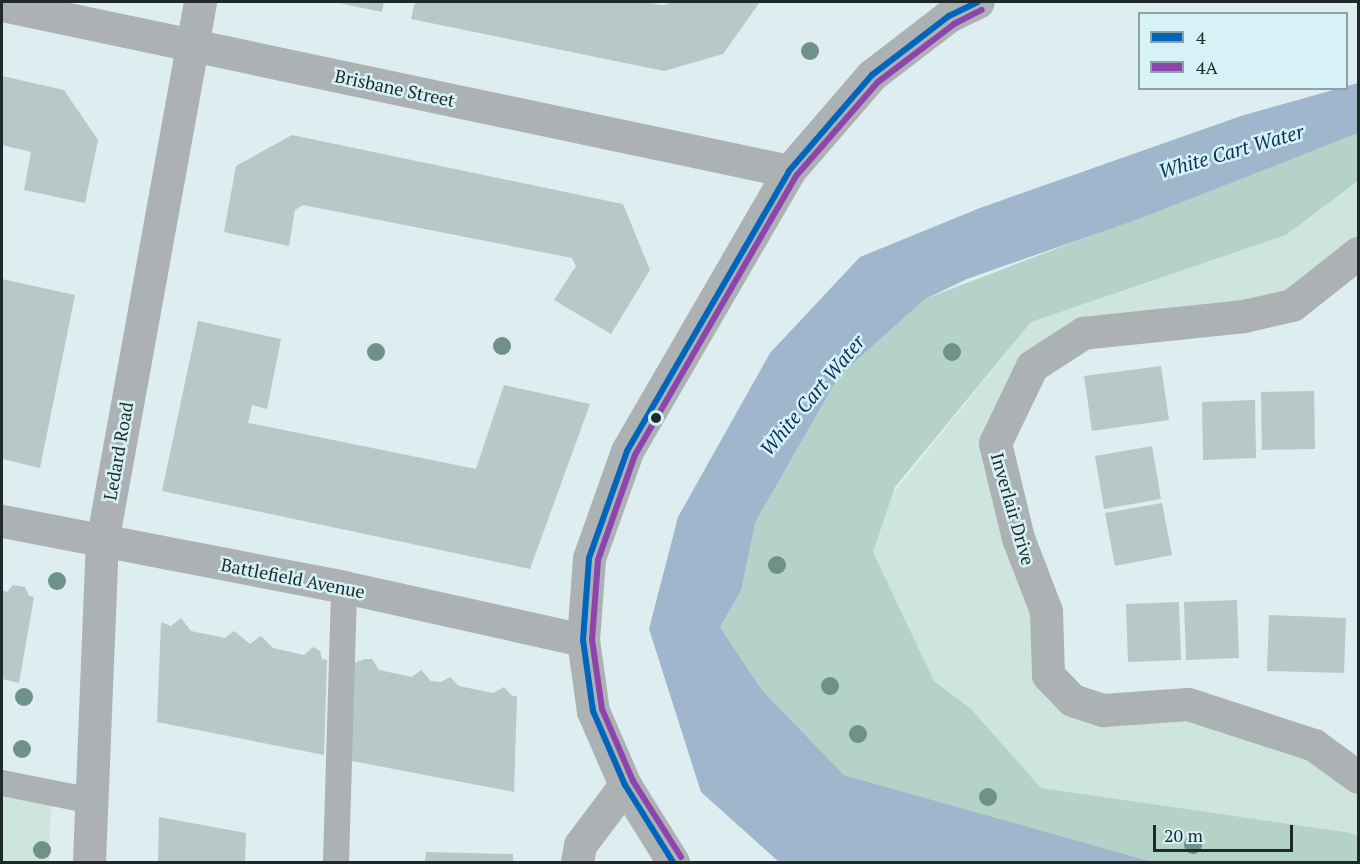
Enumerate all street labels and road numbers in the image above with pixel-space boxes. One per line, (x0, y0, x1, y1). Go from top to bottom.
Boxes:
street label: Brisbane Street (333, 65, 457, 111)
street label: Ledard Road (99, 400, 137, 502)
street label: Inverlair Drive (987, 450, 1039, 568)
street label: Battlefield Avenue (219, 553, 367, 603)

